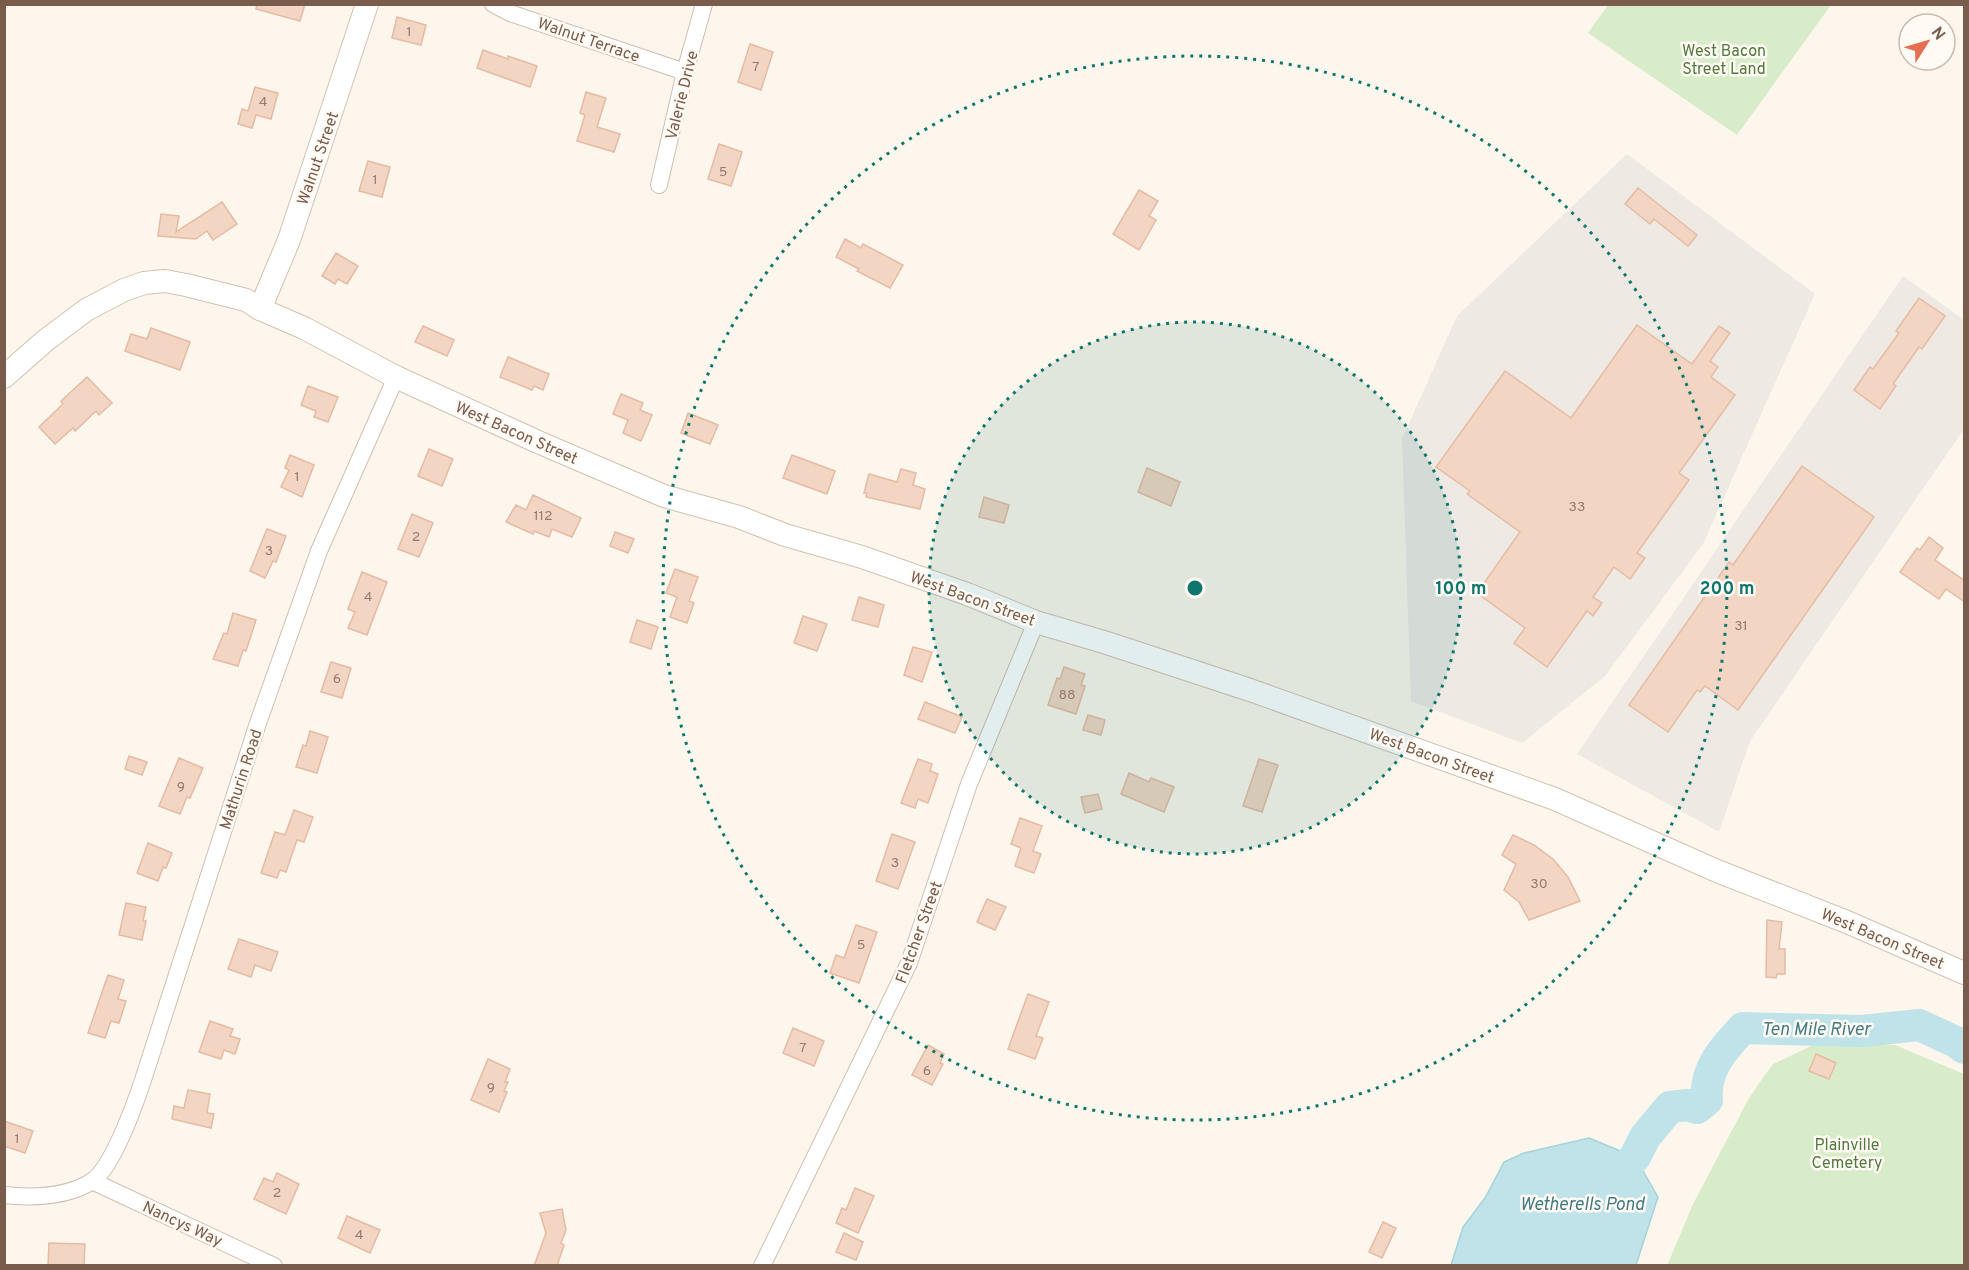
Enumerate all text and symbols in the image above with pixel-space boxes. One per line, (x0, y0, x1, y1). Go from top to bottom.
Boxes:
north arrow (1897, 12, 1957, 72)
street label: Walnut Terrace (535, 14, 642, 68)
house number: 1 (406, 24, 412, 41)
text: N (1926, 24, 1949, 45)
park label: West Bacon Street Land (1682, 42, 1766, 80)
street label: Valerie Drive (662, 49, 704, 142)
house number: 7 (752, 59, 760, 76)
house number: 4 (259, 94, 267, 111)
street label: Walnut Street (294, 109, 344, 208)
house number: 5 (719, 164, 727, 181)
house number: 1 (372, 172, 378, 189)
street label: West Bacon Street (452, 398, 580, 470)
house number: 1 (294, 469, 300, 486)
house number: 33 (1569, 499, 1585, 516)
house number: 112 (533, 508, 553, 525)
house number: 2 (412, 529, 420, 546)
house number: 3 (265, 543, 273, 560)
street label: West Bacon Street (907, 568, 1038, 632)
centre of rings (1185, 578, 1205, 598)
text: 100 m (1435, 578, 1487, 601)
text: 200 m (1699, 578, 1755, 601)
house number: 4 (364, 589, 372, 606)
house number: 31 (1734, 618, 1748, 635)
house number: 6 (333, 671, 341, 688)
house number: 88 (1058, 687, 1076, 704)
street label: West Bacon Street (1366, 725, 1497, 789)
street label: Mathurin Road (216, 727, 268, 832)
house number: 9 (177, 779, 185, 796)
house number: 3 (891, 855, 899, 872)
house number: 30 (1530, 876, 1548, 893)
street label: Fletcher Street (892, 879, 948, 987)
street label: West Bacon Street (1818, 905, 1947, 975)
house number: 5 (857, 937, 865, 954)
water label: Ten Mile River (1762, 1019, 1873, 1042)
house number: 7 (799, 1040, 807, 1057)
house number: 6 (923, 1063, 931, 1080)
house number: 9 (487, 1080, 495, 1097)
house number: 1 (14, 1131, 20, 1148)
park label: Plainville Cemetery (1812, 1136, 1882, 1174)
house number: 2 (273, 1185, 281, 1202)
water label: Wetherells Pond (1520, 1194, 1646, 1217)
street label: Nancys Way (139, 1198, 225, 1252)
house number: 4 (355, 1227, 363, 1244)

